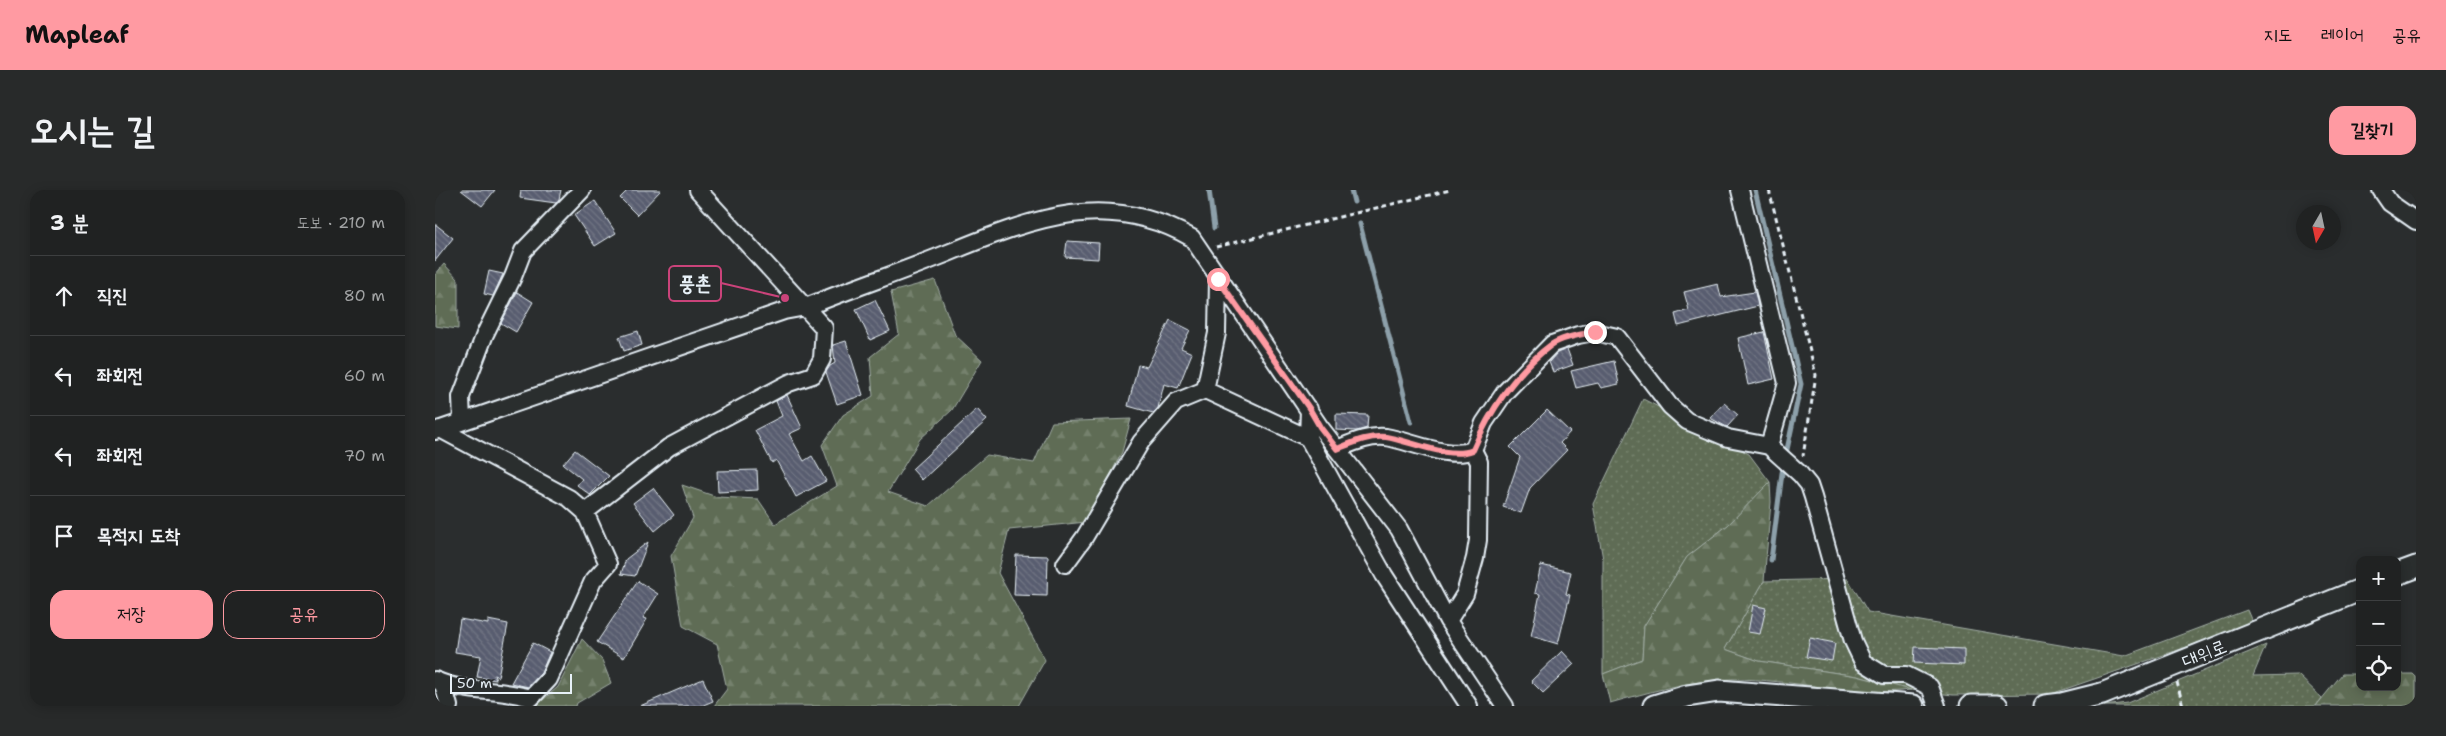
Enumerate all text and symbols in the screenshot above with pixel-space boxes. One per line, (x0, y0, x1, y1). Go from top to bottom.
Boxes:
text: Mapleaf (25, 19, 129, 51)
text: 지도 (2264, 23, 2293, 47)
text: 레이어 (2321, 23, 2364, 47)
text: 공유 (2392, 23, 2421, 47)
text: 오시는 길 (30, 106, 155, 153)
button: 길찾기 (2329, 106, 2416, 155)
north arrow (2296, 205, 2341, 250)
text: 3 분 (50, 209, 89, 237)
text: 도보 · 210 m (297, 212, 385, 233)
callout: 풍촌 (669, 266, 721, 301)
route start (1207, 268, 1230, 291)
text: 풍촌 (679, 270, 711, 296)
icon: ahead (50, 282, 78, 310)
text: 직진 (97, 283, 128, 308)
text: 80 m (344, 285, 385, 306)
route end (1584, 321, 1607, 344)
icon: left (50, 362, 78, 390)
text: 좌회전 (97, 363, 143, 388)
text: 60 m (344, 365, 385, 386)
icon: left (50, 442, 78, 470)
text: 좌회전 (97, 443, 143, 468)
text: 70 m (344, 445, 385, 466)
icon: arrive (50, 522, 78, 550)
text: 목적지 도착 (97, 523, 180, 548)
map controls (2356, 556, 2401, 691)
button: + (2356, 556, 2401, 601)
button: 저장 (50, 590, 213, 639)
button: 공유 (223, 590, 385, 639)
button: − (2356, 601, 2401, 646)
street label: 대위로 (2178, 633, 2230, 674)
button: locate (2356, 646, 2401, 691)
scale bar (450, 671, 573, 694)
text: 50 m (457, 674, 492, 692)

